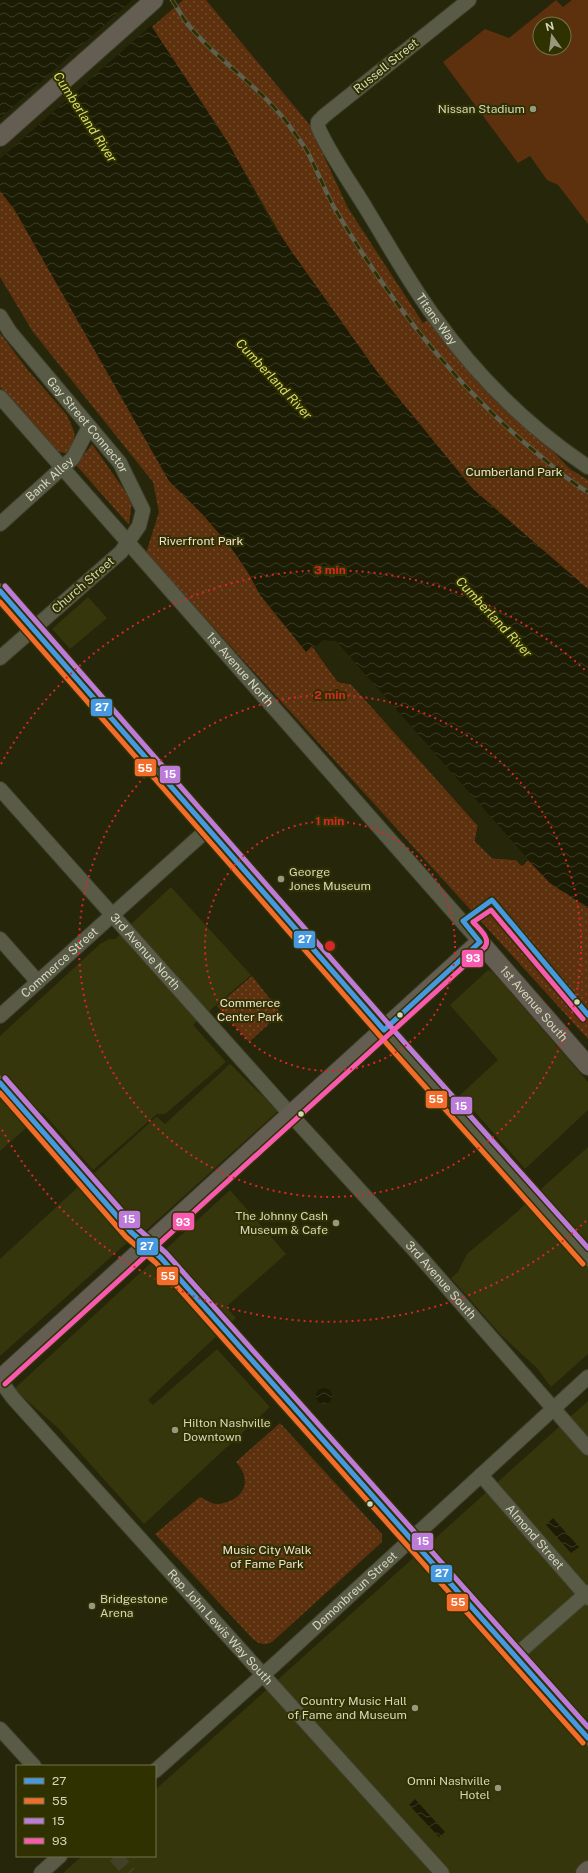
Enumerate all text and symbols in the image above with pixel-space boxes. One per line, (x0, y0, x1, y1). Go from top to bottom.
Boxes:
north arrow (532, 16, 572, 56)
text: N (544, 19, 555, 33)
street label: Russell Street (351, 36, 421, 96)
water label: Cumberland River (50, 69, 120, 165)
place label: Nissan Stadium (438, 102, 525, 116)
marker: Nissan Stadium (528, 104, 538, 114)
street label: Titans Way (413, 291, 460, 348)
water label: Cumberland River (233, 336, 315, 422)
street label: Gay Street Connector (44, 374, 131, 476)
street label: Bank Alley (23, 453, 77, 504)
park label: Cumberland Park (465, 465, 563, 479)
park label: Riverfront Park (159, 534, 244, 548)
street label: Church Street (49, 554, 117, 616)
text: 3 min (314, 563, 346, 577)
water label: Cumberland River (453, 574, 535, 660)
street label: 1st Avenue North (203, 629, 276, 710)
text: 2 min (314, 688, 346, 702)
line badge: 27 (90, 698, 113, 717)
text: 27 (95, 701, 109, 713)
line badge: 55 (134, 758, 157, 777)
text: 55 (138, 762, 152, 774)
line badge: 15 (159, 765, 181, 784)
text: 15 (164, 768, 176, 780)
text: 1 min (316, 814, 344, 828)
place label: George Jones Museum (289, 865, 371, 893)
marker: George Jones Museum (276, 874, 286, 884)
street label: 3rd Avenue North (107, 910, 183, 993)
street label: Commerce Street (18, 924, 101, 1001)
line badge: 27 (293, 930, 316, 949)
text: 27 (298, 933, 312, 945)
centre of rings (323, 939, 337, 953)
line badge: 93 (461, 949, 484, 968)
text: 93 (466, 952, 480, 964)
street label: 1st Avenue South (497, 963, 571, 1045)
park label: Commerce Center Park (217, 996, 283, 1024)
unlabelled marker (572, 997, 582, 1007)
unlabelled marker (395, 1010, 405, 1020)
line badge: 55 (425, 1090, 448, 1109)
text: 55 (429, 1093, 443, 1105)
line badge: 15 (450, 1096, 473, 1115)
text: 15 (455, 1100, 467, 1112)
unlabelled marker (296, 1109, 306, 1119)
place label: The Johnny Cash Museum & Cafe (235, 1209, 328, 1237)
line badge: 15 (118, 1210, 141, 1229)
line badge: 93 (172, 1212, 195, 1231)
text: 15 (123, 1213, 135, 1225)
text: 93 (176, 1216, 190, 1228)
marker: The Johnny Cash Museum & Cafe (331, 1218, 341, 1228)
line badge: 27 (136, 1237, 159, 1256)
street label: 3rd Avenue South (403, 1238, 479, 1322)
text: 27 (140, 1240, 154, 1252)
line badge: 55 (156, 1266, 179, 1286)
text: 55 (161, 1270, 175, 1282)
place label: Hilton Nashville Downtown (183, 1416, 271, 1444)
marker: Hilton Nashville Downtown (170, 1425, 180, 1435)
unlabelled marker (365, 1499, 375, 1509)
street label: Almond Street (503, 1502, 567, 1572)
line badge: 15 (411, 1532, 434, 1551)
text: 15 (417, 1535, 429, 1547)
park label: Music City Walk of Fame Park (223, 1543, 312, 1571)
street label: Demonbreun Street (310, 1548, 400, 1633)
line badge: 27 (430, 1564, 453, 1583)
street label: Rep. John Lewis Way South (164, 1567, 276, 1688)
text: 27 (435, 1567, 449, 1579)
place label: Bridgestone Arena (100, 1592, 168, 1620)
line badge: 55 (446, 1593, 469, 1612)
text: 55 (451, 1596, 465, 1608)
marker: Bridgestone Arena (87, 1601, 97, 1611)
place label: Country Music Hall of Fame and Museum (288, 1694, 407, 1722)
marker: Country Music Hall of Fame and Museum (410, 1703, 420, 1713)
legend (16, 1765, 156, 1857)
text: 27 (52, 1774, 66, 1788)
place label: Omni Nashville Hotel (407, 1774, 490, 1802)
marker: Omni Nashville Hotel (493, 1783, 503, 1793)
text: 55 (52, 1794, 68, 1808)
text: 15 (52, 1814, 65, 1828)
text: 93 (52, 1834, 67, 1848)

